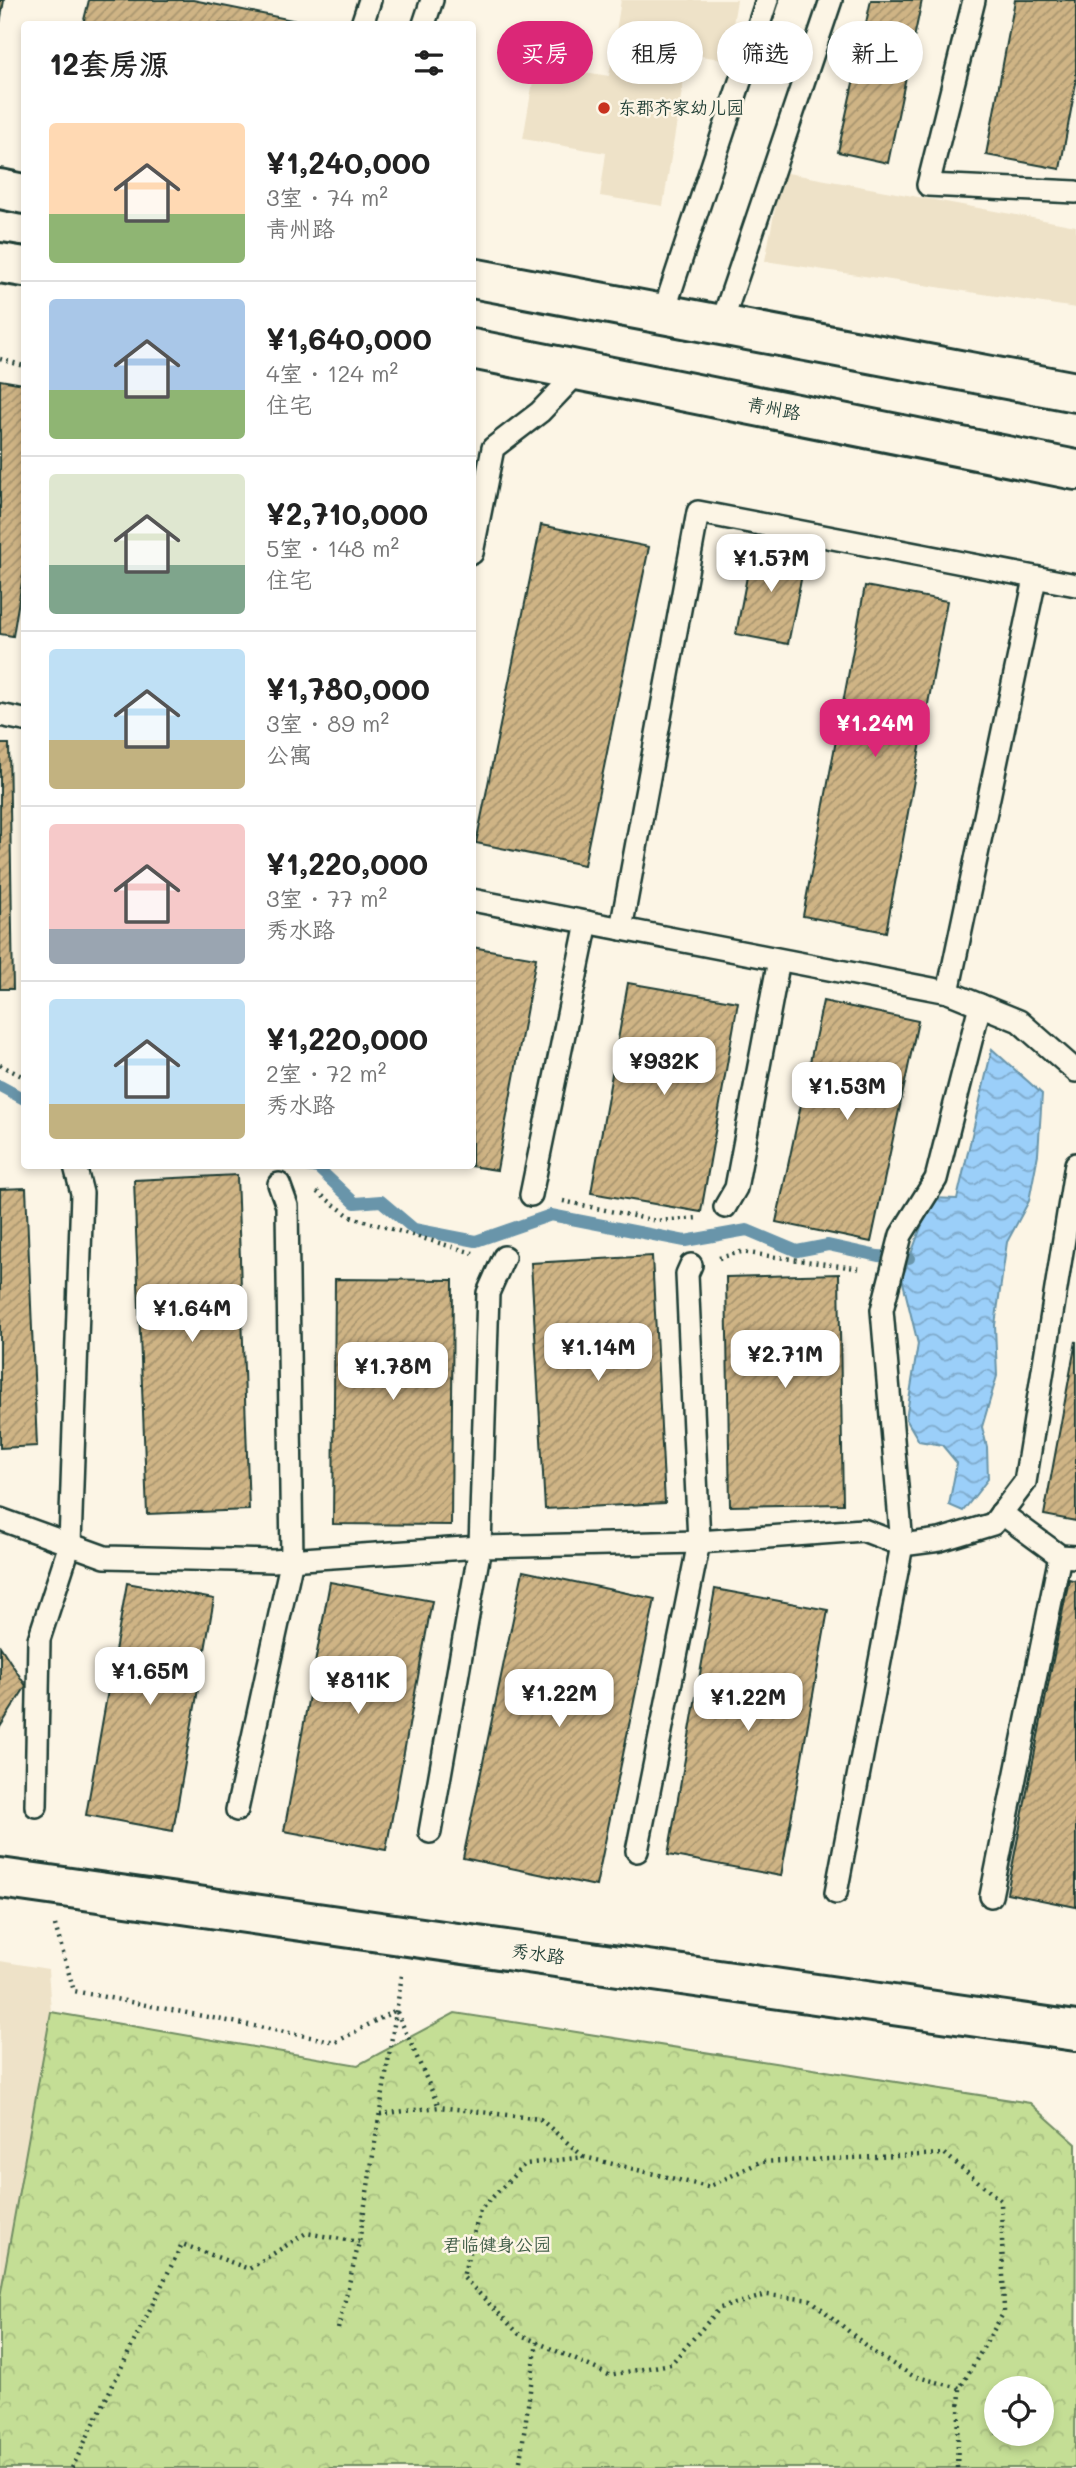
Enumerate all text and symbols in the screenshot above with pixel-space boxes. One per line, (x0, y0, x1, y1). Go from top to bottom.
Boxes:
chip: 买房 (497, 21, 593, 84)
chip: 租房 (607, 21, 703, 84)
chip: 筛选 (717, 21, 813, 84)
chip: 新上 (827, 21, 923, 84)
text: 12套房源 (49, 43, 169, 83)
icon: filters (410, 44, 448, 82)
place label: 东郡齐家幼儿园 (618, 95, 744, 119)
marker: 东郡齐家幼儿园 (596, 100, 612, 116)
text: ¥1,240,000 (266, 142, 430, 182)
icon: home (105, 151, 189, 235)
text: 3室 · 74 m² (266, 182, 388, 212)
text: 青州路 (266, 213, 335, 243)
text: ¥1,640,000 (266, 318, 432, 358)
icon: home (105, 327, 189, 411)
text: 4室 · 124 m² (266, 358, 398, 388)
text: 住宅 (266, 389, 312, 419)
street label: 青州路 (745, 391, 803, 425)
text: ¥2,710,000 (266, 493, 428, 533)
icon: home (105, 502, 189, 586)
text: 5室 · 148 m² (266, 533, 399, 563)
pin: ¥1.57M (714, 534, 828, 594)
text: ¥1.57M (732, 542, 810, 572)
text: 住宅 (266, 564, 312, 594)
text: ¥1,780,000 (266, 668, 430, 708)
icon: home (105, 677, 189, 761)
pin: ¥1.24M (818, 700, 932, 759)
text: ¥1.24M (836, 707, 914, 737)
text: 3室 · 89 m² (266, 708, 389, 738)
text: 公寓 (266, 739, 312, 769)
text: ¥1,220,000 (266, 843, 428, 883)
icon: home (105, 852, 189, 936)
text: 3室 · 77 m² (266, 883, 387, 913)
text: 秀水路 (266, 914, 335, 944)
text: ¥1,220,000 (266, 1018, 428, 1058)
icon: home (105, 1027, 189, 1111)
pin: ¥932K (615, 1038, 713, 1097)
text: ¥932K (629, 1045, 699, 1075)
text: 2室 · 72 m² (266, 1058, 387, 1088)
pin: ¥1.53M (790, 1062, 904, 1122)
text: ¥1.53M (808, 1070, 886, 1100)
text: 秀水路 (266, 1089, 335, 1119)
pin: ¥1.64M (135, 1284, 249, 1344)
text: ¥1.64M (152, 1292, 232, 1322)
pin: ¥1.14M (541, 1324, 655, 1383)
pin: ¥2.71M (728, 1330, 842, 1390)
text: ¥1.14M (560, 1331, 636, 1361)
text: ¥2.71M (747, 1338, 823, 1368)
pin: ¥1.78M (336, 1342, 450, 1402)
text: ¥1.78M (354, 1350, 432, 1380)
pin: ¥1.65M (93, 1648, 207, 1707)
text: ¥1.65M (111, 1655, 189, 1685)
pin: ¥811K (309, 1656, 407, 1716)
text: ¥811K (326, 1664, 390, 1694)
pin: ¥1.22M (502, 1670, 616, 1729)
pin: ¥1.22M (691, 1674, 805, 1733)
text: ¥1.22M (521, 1677, 597, 1707)
text: ¥1.22M (710, 1681, 786, 1711)
street label: 秀水路 (510, 1937, 567, 1969)
park label: 君临健身公园 (443, 2232, 551, 2256)
map controls (984, 2376, 1054, 2446)
button: locate (984, 2376, 1054, 2446)

